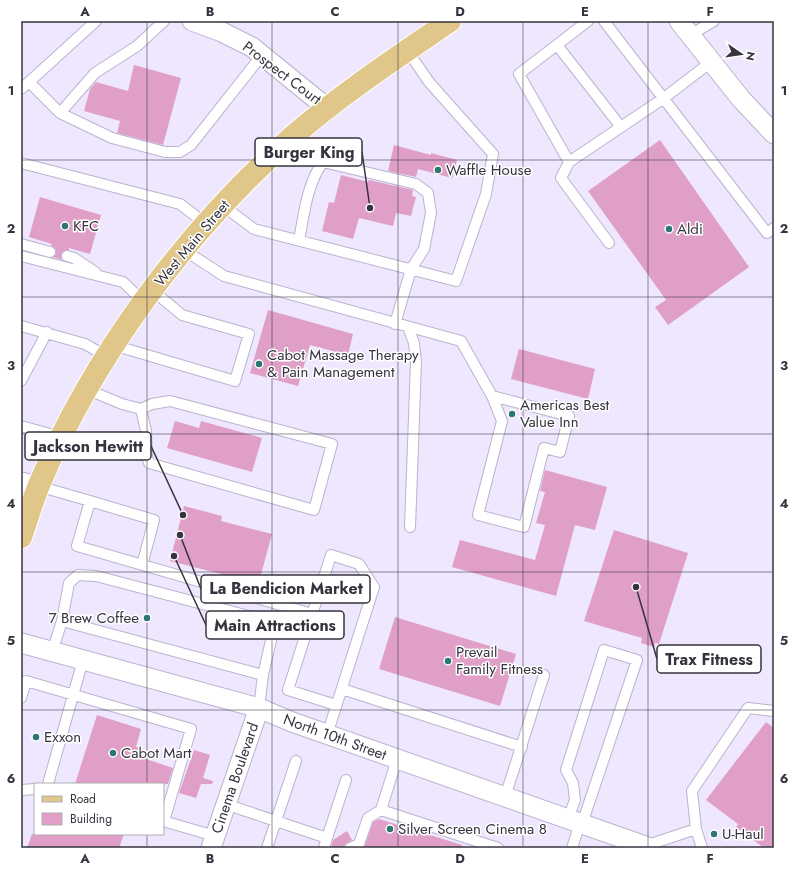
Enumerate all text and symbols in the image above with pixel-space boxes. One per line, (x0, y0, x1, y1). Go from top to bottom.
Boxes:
text: A (79, 2, 90, 21)
text: B (206, 2, 215, 21)
text: C (330, 2, 340, 21)
text: D (455, 2, 465, 21)
text: E (581, 2, 589, 21)
text: F (706, 2, 714, 21)
north arrow (721, 34, 761, 74)
street label: Prospect Court (238, 36, 326, 110)
text: N (742, 50, 760, 62)
text: 1 (8, 81, 14, 100)
text: 1 (781, 81, 787, 100)
callout: Burger King (255, 138, 362, 166)
text: Burger King (263, 141, 355, 164)
place label: Waffle House (446, 159, 532, 181)
marker: Waffle House (433, 165, 443, 175)
street label: West Main Street (149, 195, 235, 291)
place label: KFC (73, 215, 99, 237)
place label: Aldi (677, 218, 703, 240)
text: 2 (7, 219, 15, 238)
text: 2 (780, 219, 788, 238)
marker: KFC (60, 221, 70, 231)
marker: Aldi (664, 224, 674, 234)
place label: Cabot Massage Therapy & Pain Management (267, 344, 419, 383)
text: 3 (7, 356, 15, 375)
text: 3 (780, 356, 788, 375)
marker: Cabot Massage Therapy & Pain Management (254, 359, 264, 369)
place label: Americas Best Value Inn (520, 394, 609, 433)
marker: Americas Best Value Inn (507, 409, 517, 419)
callout: Jackson Hewitt (25, 432, 151, 460)
text: Jackson Hewitt (30, 435, 144, 458)
text: 4 (6, 494, 16, 513)
text: 4 (779, 494, 789, 513)
callout: La Bendicion Market (201, 575, 370, 603)
text: La Bendicion Market (209, 577, 364, 600)
place label: 7 Brew Coffee (49, 607, 139, 629)
callout: Main Attractions (206, 611, 344, 639)
marker: 7 Brew Coffee (142, 613, 152, 623)
text: Main Attractions (214, 614, 336, 637)
text: 5 (7, 631, 15, 650)
text: 5 (780, 631, 788, 650)
place label: Prevail Family Fitness (456, 641, 543, 680)
callout: Trax Fitness (657, 645, 761, 673)
text: Trax Fitness (665, 648, 753, 671)
marker: Prevail Family Fitness (443, 656, 453, 666)
street label: North 10th Street (280, 708, 390, 766)
street label: Cinema Boulevard (206, 720, 264, 836)
place label: Exxon (44, 726, 81, 748)
marker: Exxon (31, 732, 41, 742)
place label: Cabot Mart (121, 742, 192, 764)
marker: Cabot Mart (108, 748, 118, 758)
text: 6 (7, 769, 16, 788)
text: 6 (780, 769, 789, 788)
legend (34, 783, 164, 835)
text: Road (70, 790, 96, 808)
text: Building (70, 810, 112, 828)
place label: Silver Screen Cinema 8 (398, 818, 547, 840)
place label: U-Haul (722, 823, 764, 845)
marker: Silver Screen Cinema 8 (385, 824, 395, 834)
marker: U-Haul (709, 829, 719, 839)
text: A (79, 849, 90, 868)
text: B (206, 849, 215, 868)
text: C (330, 849, 340, 868)
text: D (455, 849, 465, 868)
text: E (581, 849, 589, 868)
text: F (706, 849, 714, 868)

